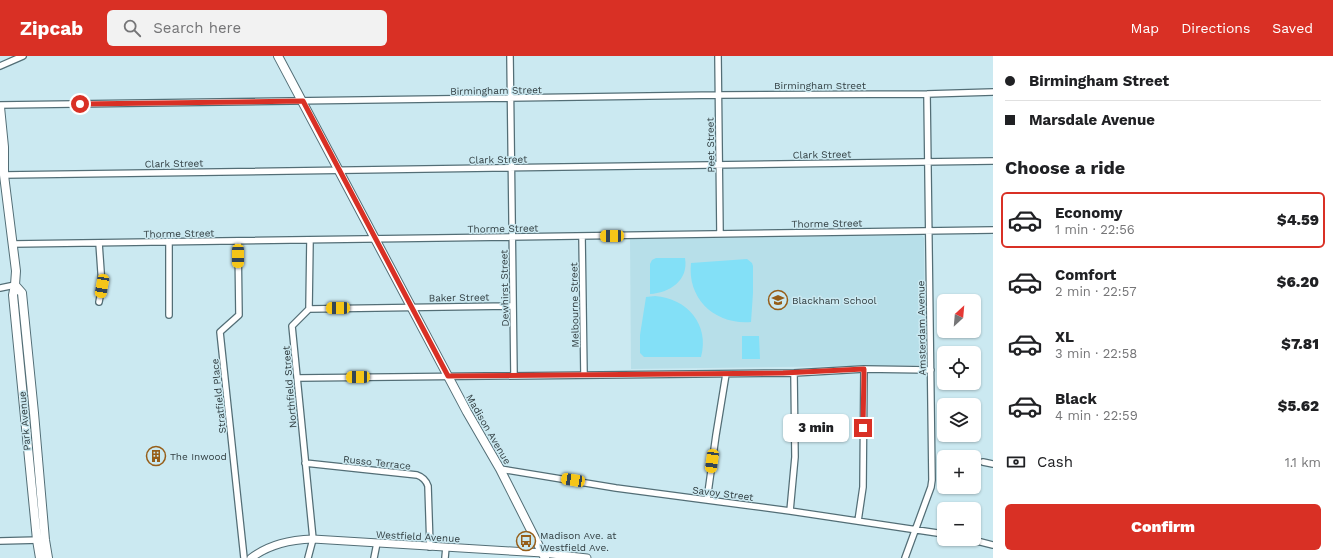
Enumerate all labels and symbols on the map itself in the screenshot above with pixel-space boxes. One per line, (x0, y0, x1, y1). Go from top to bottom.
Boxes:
street label: Birmingham Street (774, 80, 867, 91)
street label: Birmingham Street (450, 84, 543, 97)
route start (71, 95, 89, 113)
street label: Peet Street (705, 117, 716, 173)
street label: Clark Street (793, 148, 852, 161)
street label: Clark Street (469, 153, 528, 166)
street label: Clark Street (145, 157, 204, 170)
street label: Thorme Street (791, 217, 863, 230)
street label: Thorme Street (467, 222, 539, 235)
street label: Thorme Street (143, 227, 215, 240)
car (600, 230, 624, 242)
car (232, 244, 244, 268)
street label: Dewhirst Street (498, 249, 511, 327)
street label: Melbourne Street (568, 261, 581, 348)
car (94, 273, 110, 299)
street label: Amsterdam Avenue (915, 280, 928, 376)
school or university icon: Blackham School (767, 289, 789, 311)
street label: Baker Street (429, 291, 490, 304)
north arrow (937, 294, 981, 338)
place label: Blackham School (792, 295, 877, 306)
car (326, 302, 350, 314)
street label: Northfield Street (280, 345, 299, 429)
street label: Stratfield Place (209, 358, 228, 434)
car (346, 371, 370, 383)
street label: Park Avenue (16, 391, 33, 451)
street label: Madison Avenue (464, 392, 513, 466)
callout: 3 min (783, 414, 849, 442)
route end (854, 419, 872, 437)
building icon: The Inwood (145, 445, 167, 467)
car (704, 448, 720, 474)
place label: The Inwood (170, 451, 227, 462)
street label: Russo Terrace (342, 453, 412, 472)
car (560, 472, 586, 488)
street label: Savoy Street (692, 484, 755, 503)
street label: Westfield Avenue (376, 529, 461, 544)
bus stop icon: Madison Ave. at Westfield Ave. (515, 530, 537, 552)
place label: Madison Ave. at Westfield Ave. (540, 530, 617, 553)

